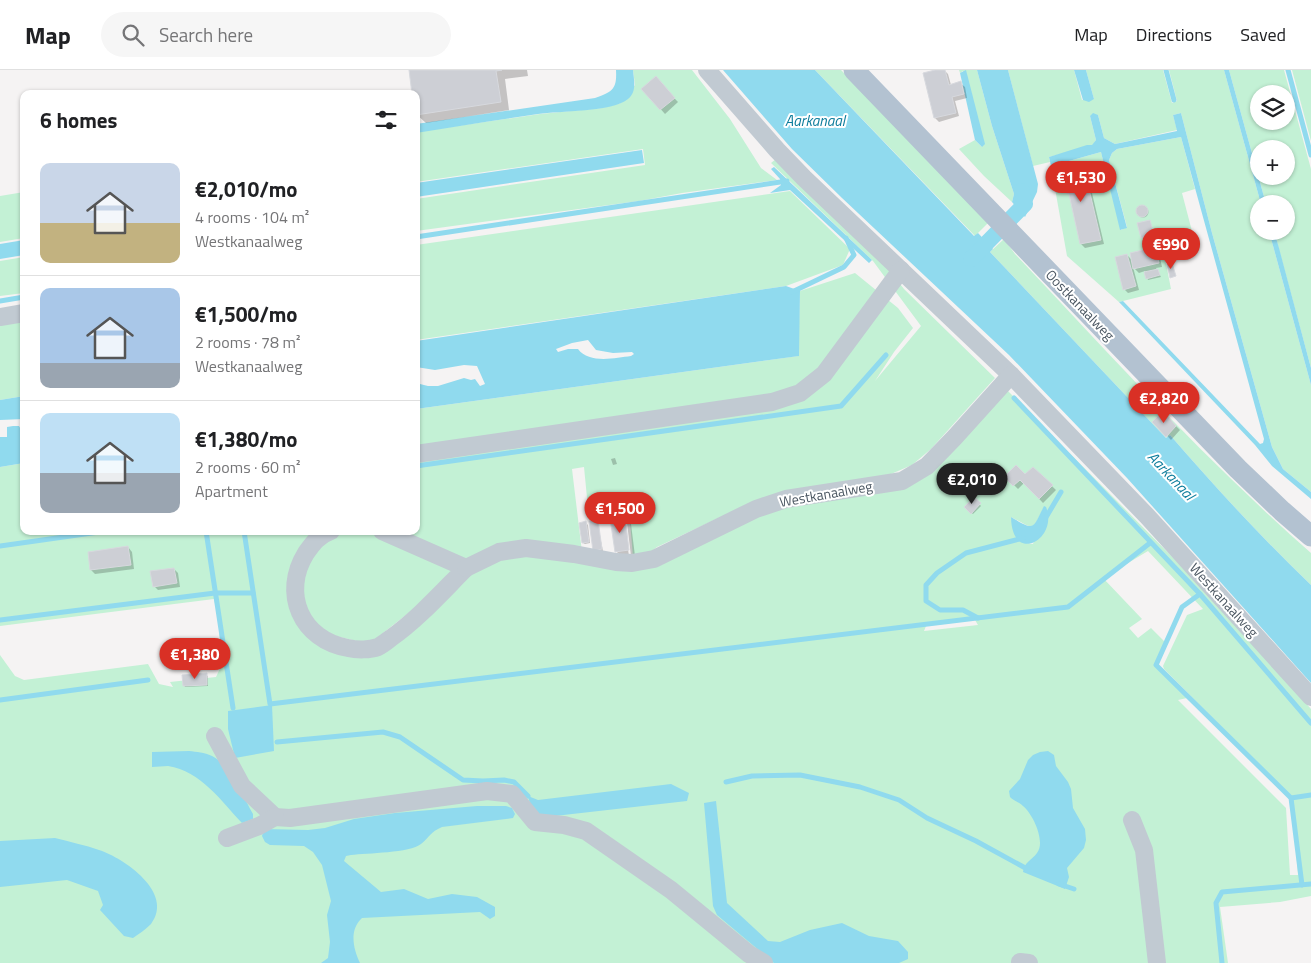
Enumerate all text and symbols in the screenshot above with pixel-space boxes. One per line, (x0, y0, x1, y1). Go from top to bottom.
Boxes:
search box (101, 12, 451, 57)
text: Map (25, 17, 71, 53)
text: Search here (159, 20, 253, 49)
icon: search (119, 21, 147, 49)
text: Map (1074, 21, 1108, 48)
text: Directions (1136, 21, 1212, 48)
text: Saved (1240, 21, 1286, 48)
map controls (1250, 85, 1295, 240)
button: layers (1250, 85, 1295, 130)
text: 6 homes (40, 104, 117, 136)
icon: filters (372, 106, 400, 134)
water label: Aarkanaal (785, 109, 847, 132)
button: + (1250, 140, 1295, 185)
pin: €1,530 (1040, 160, 1122, 203)
text: €1,530 (1056, 165, 1106, 189)
text: €2,010/mo (195, 173, 297, 205)
icon: home (80, 183, 140, 243)
button: − (1250, 195, 1295, 240)
text: 4 rooms · 104 m² (195, 205, 309, 229)
pin: €990 (1141, 228, 1201, 270)
text: Westkanaalweg (195, 229, 302, 253)
text: €990 (1153, 232, 1189, 256)
street label: Oostkanaalweg (1041, 264, 1120, 345)
text: €1,500/mo (195, 298, 297, 330)
icon: home (80, 308, 140, 368)
text: 2 rooms · 78 m² (195, 330, 300, 354)
text: Westkanaalweg (195, 354, 302, 378)
pin: €2,820 (1123, 382, 1205, 424)
text: €2,820 (1139, 386, 1189, 410)
text: €1,380/mo (195, 423, 297, 455)
icon: home (80, 433, 140, 493)
water label: Aarkanaal (1142, 446, 1201, 507)
text: 2 rooms · 60 m² (195, 455, 300, 479)
pin: €2,010 (931, 462, 1013, 505)
text: €2,010 (947, 467, 997, 491)
street label: Westkanaalweg (778, 475, 874, 512)
text: Apartment (195, 479, 268, 503)
pin: €1,500 (579, 492, 661, 534)
text: €1,500 (595, 496, 645, 520)
street label: Westkanaalweg (1185, 558, 1264, 642)
pin: €1,380 (154, 638, 236, 680)
text: €1,380 (170, 642, 220, 666)

